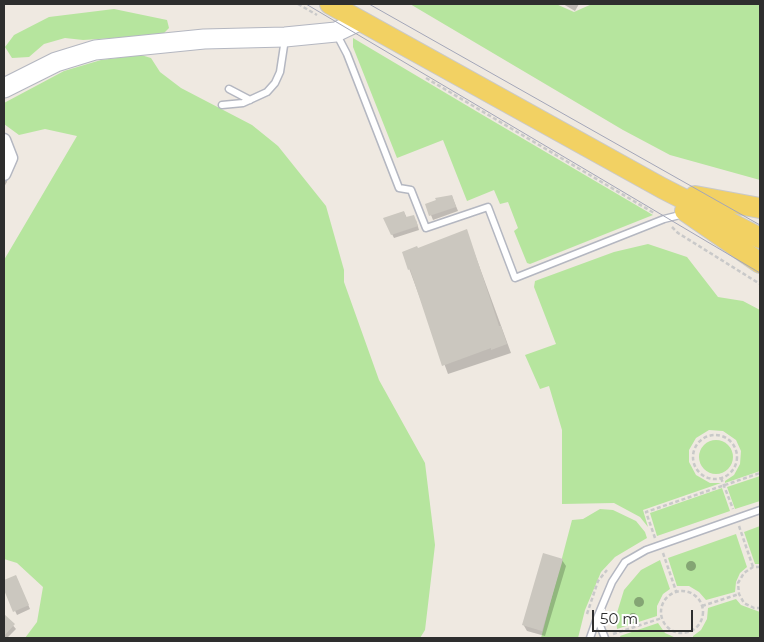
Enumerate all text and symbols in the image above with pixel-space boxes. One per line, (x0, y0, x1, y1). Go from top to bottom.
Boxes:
scale bar (594, 600, 695, 632)
text: 50 m (600, 609, 638, 628)

